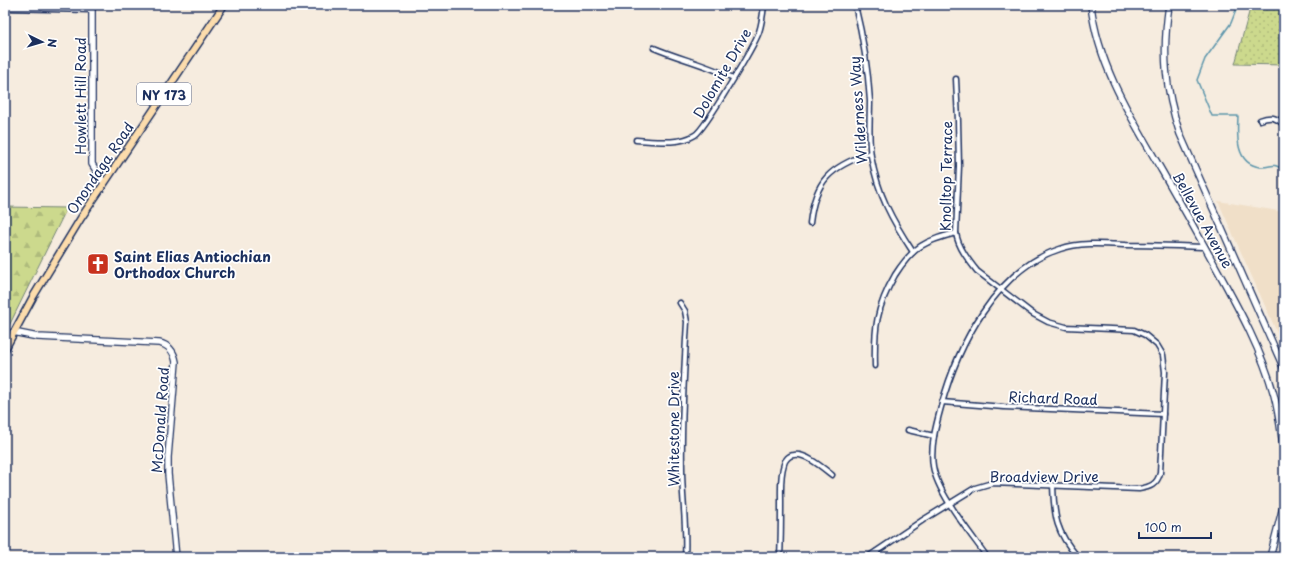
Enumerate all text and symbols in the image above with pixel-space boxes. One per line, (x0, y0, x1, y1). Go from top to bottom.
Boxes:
north arrow (22, 22, 62, 62)
street label: Dolomite Drive (688, 24, 756, 122)
street label: Howlett Hill Road (70, 37, 91, 155)
text: N (44, 38, 61, 48)
street label: Wilderness Way (844, 55, 872, 165)
road number: NY 173 (137, 83, 191, 105)
street label: Onondaga Road (61, 118, 139, 218)
street label: Knolltop Terrace (935, 121, 957, 231)
street label: Bellevue Avenue (1168, 168, 1238, 272)
place label: Saint Elias Antiochian Orthodox Church (114, 246, 271, 283)
church icon: Saint Elias Antiochian Orthodox Church (85, 251, 111, 277)
street label: McDonald Road (146, 366, 174, 474)
street label: Whitestone Drive (663, 371, 684, 487)
street label: Richard Road (1008, 386, 1098, 410)
street label: Broadview Drive (989, 466, 1099, 487)
scale bar (1139, 514, 1211, 540)
text: 100 m (1145, 518, 1182, 536)

